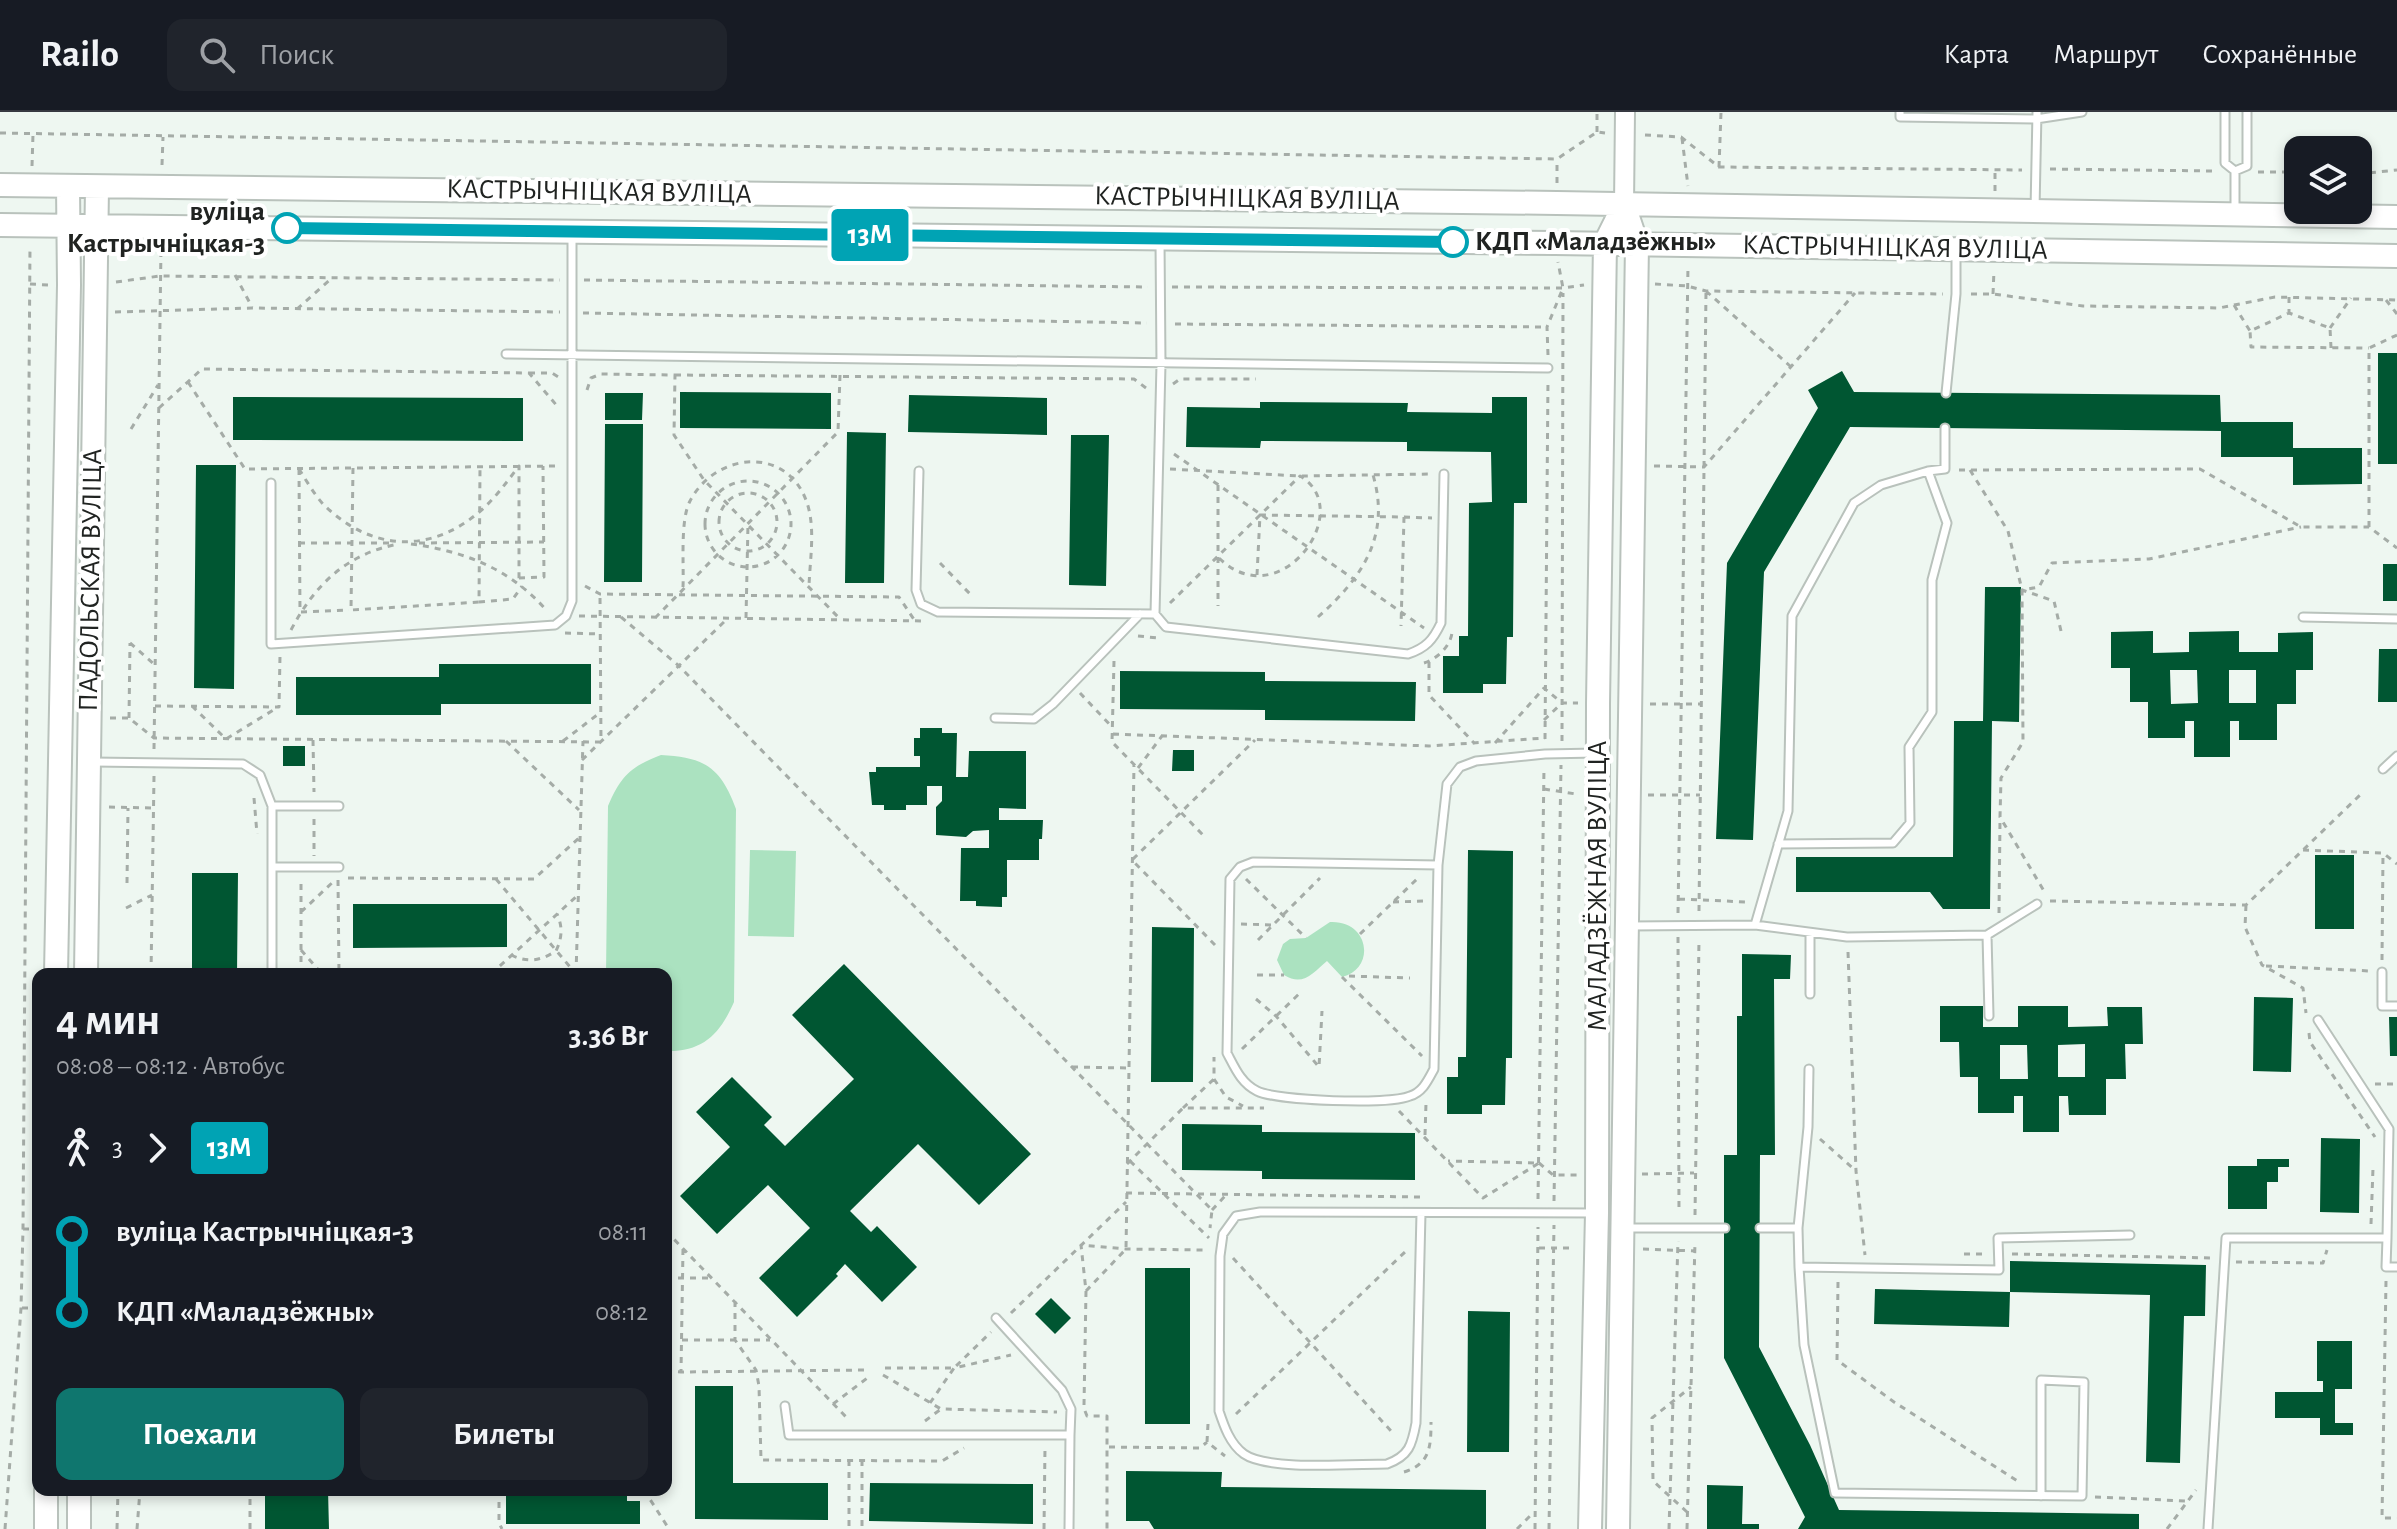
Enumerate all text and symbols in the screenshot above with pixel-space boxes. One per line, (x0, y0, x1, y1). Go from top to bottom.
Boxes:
search box (167, 19, 727, 91)
icon: search (195, 33, 239, 77)
text: Railo (40, 36, 119, 74)
text: Поиск (259, 40, 334, 70)
text: Карта (1943, 41, 2009, 69)
text: Маршрут (2053, 41, 2158, 69)
text: Сохранённые (2202, 41, 2357, 69)
map controls (2284, 136, 2372, 224)
button: layers (2284, 136, 2372, 224)
street label: КАСТРЫЧНІЦКАЯ ВУЛІЦА (446, 175, 752, 209)
street label: КАСТРЫЧНІЦКАЯ ВУЛІЦА (1094, 182, 1400, 216)
place label: вуліца Кастрычніцкая-3 (67, 198, 265, 258)
line badge: 13М (824, 209, 916, 261)
marker: вуліца Кастрычніцкая-3 (272, 213, 302, 243)
text: 13М (847, 221, 893, 249)
marker: КДП «Маладзёжны» (1438, 227, 1468, 257)
place label: КДП «Маладзёжны» (1475, 228, 1716, 256)
street label: КАСТРЫЧНІЦКАЯ ВУЛІЦА (1742, 231, 2048, 265)
street label: ПАДОЛЬСКАЯ ВУЛІЦА (75, 448, 107, 712)
street label: МАЛАДЗЁЖНАЯ ВУЛІЦА (1582, 741, 1612, 1031)
text: 4 мин (56, 999, 160, 1043)
text: 3.36 Br (569, 1021, 648, 1051)
text: 08:08 – 08:12 · Автобус (56, 1053, 285, 1079)
icon: walk (56, 1126, 100, 1170)
icon: forward (135, 1126, 179, 1170)
text: 13М (207, 1134, 252, 1162)
text: 3 (112, 1135, 123, 1161)
text: вуліца Кастрычніцкая-3 (116, 1217, 414, 1247)
text: 08:11 (598, 1219, 648, 1245)
text: КДП «Маладзёжны» (116, 1297, 375, 1327)
text: 08:12 (595, 1299, 648, 1325)
button: Поехали (56, 1388, 344, 1480)
button: Билеты (360, 1388, 648, 1480)

